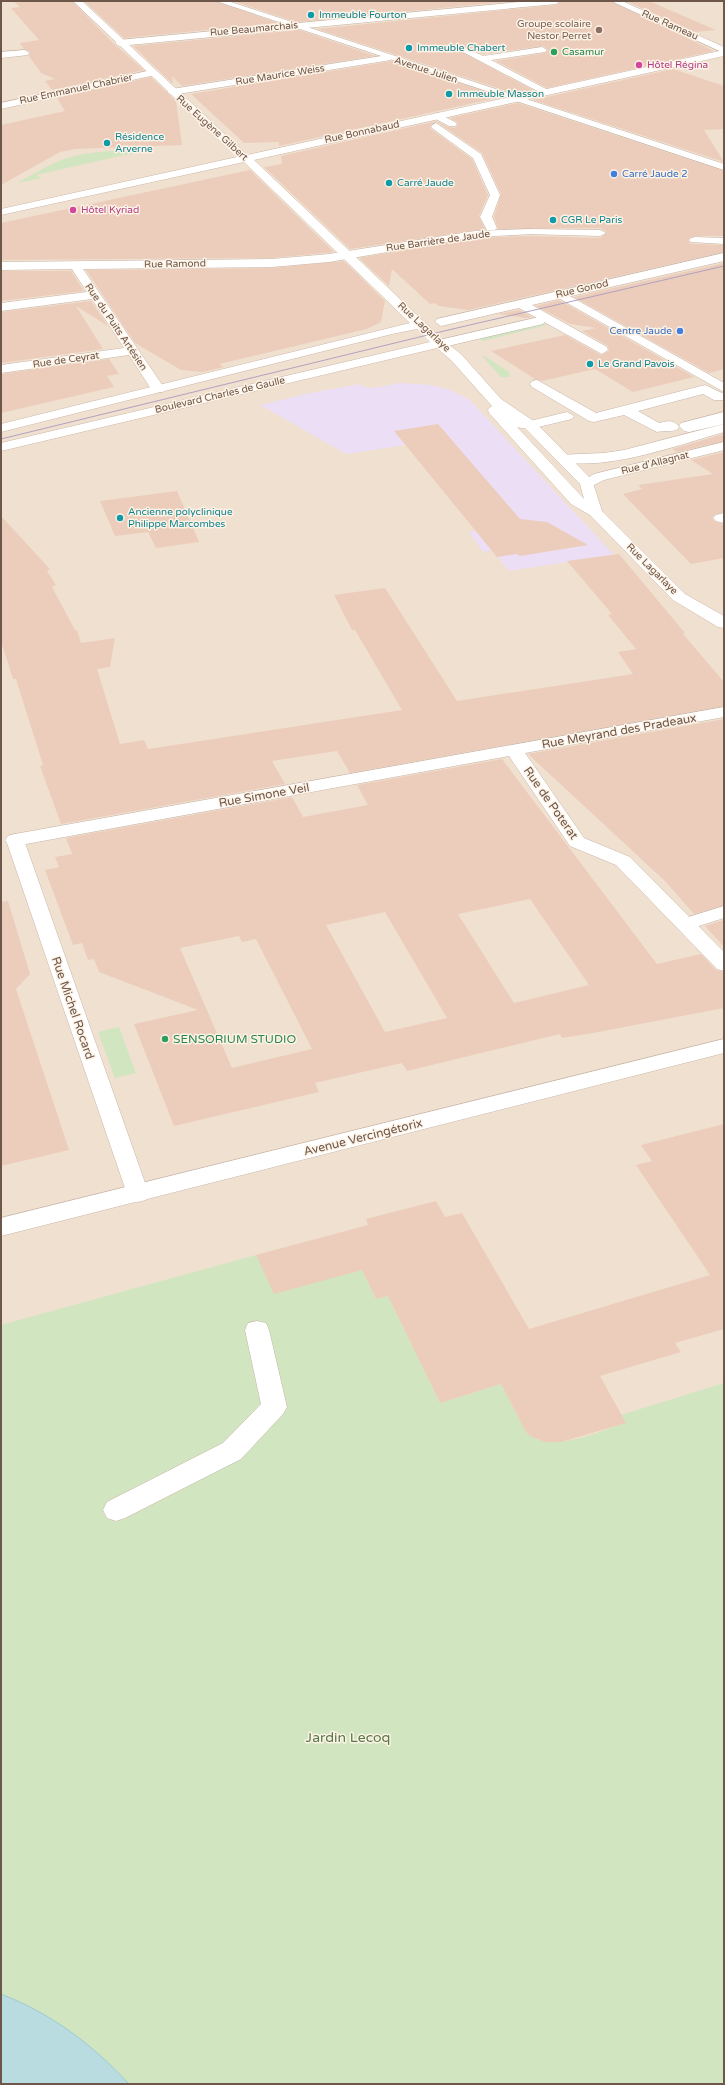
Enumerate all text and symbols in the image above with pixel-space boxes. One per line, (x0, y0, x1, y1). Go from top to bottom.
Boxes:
street label: Rue Rameau (640, 7, 700, 43)
place label: Immeuble Fourton (319, 9, 407, 21)
marker: Immeuble Fourton (306, 10, 316, 20)
place label: Groupe scolaire Nestor Perret (517, 18, 591, 42)
street label: Rue Beaumarchais (209, 19, 299, 39)
marker: Groupe scolaire Nestor Perret (594, 25, 604, 35)
place label: Immeuble Chabert (417, 42, 505, 54)
marker: Immeuble Chabert (404, 43, 414, 53)
place label: Casamur (562, 46, 604, 58)
marker: Casamur (549, 47, 559, 57)
street label: Avenue Julien (393, 54, 459, 86)
place label: Hôtel Régina (647, 59, 708, 71)
marker: Hôtel Régina (634, 60, 644, 70)
street label: Rue Maurice Weiss (235, 62, 326, 88)
street label: Rue Emmanuel Chabrier (18, 71, 134, 107)
place label: Immeuble Masson (457, 88, 544, 100)
marker: Immeuble Masson (444, 89, 454, 99)
street label: Rue Eugène Gilbert (174, 93, 250, 163)
street label: Rue Bonnabaud (323, 118, 401, 146)
place label: Résidence Arverne (115, 131, 164, 155)
marker: Résidence Arverne (102, 138, 112, 148)
place label: Carré Jaude 2 (622, 168, 688, 180)
marker: Carré Jaude 2 (609, 169, 619, 179)
place label: Carré Jaude (397, 177, 454, 189)
marker: Carré Jaude (384, 178, 394, 188)
place label: Hôtel Kyriad (81, 204, 139, 216)
marker: Hôtel Kyriad (68, 205, 78, 215)
place label: CGR Le Paris (561, 214, 622, 226)
marker: CGR Le Paris (548, 215, 558, 225)
street label: Rue Barrière de Jaude (385, 228, 491, 254)
street label: Rue Ramond (144, 257, 206, 271)
street label: Rue Gonod (555, 277, 609, 301)
street label: Rue du Puits Artésien (82, 281, 150, 373)
street label: Rue Lagarlaye (395, 300, 453, 355)
place label: Centre Jaude (610, 325, 672, 337)
marker: Centre Jaude (675, 326, 685, 336)
street label: Rue de Ceyrat (32, 349, 100, 371)
place label: Le Grand Pavois (598, 358, 675, 370)
marker: Le Grand Pavois (585, 359, 595, 369)
street label: Boulevard Charles de Gaulle (154, 374, 287, 416)
street label: Rue d'Allagnat (620, 449, 690, 477)
place label: Ancienne polyclinique Philippe Marcombes (128, 506, 233, 530)
marker: Ancienne polyclinique Philippe Marcombes (115, 513, 125, 523)
street label: Rue Lagarlaye (624, 541, 680, 597)
street label: Rue Meyrand des Pradeaux (540, 710, 698, 752)
street label: Rue de Poterat (521, 764, 581, 842)
street label: Rue Simone Veil (217, 780, 311, 810)
street label: Rue Michel Rocard (49, 955, 97, 1061)
place label: SENSORIUM STUDIO (173, 1032, 296, 1046)
marker: SENSORIUM STUDIO (160, 1034, 170, 1044)
street label: Avenue Vercingétorix (302, 1115, 424, 1159)
park label: Jardin Lecoq (306, 1729, 390, 1746)

